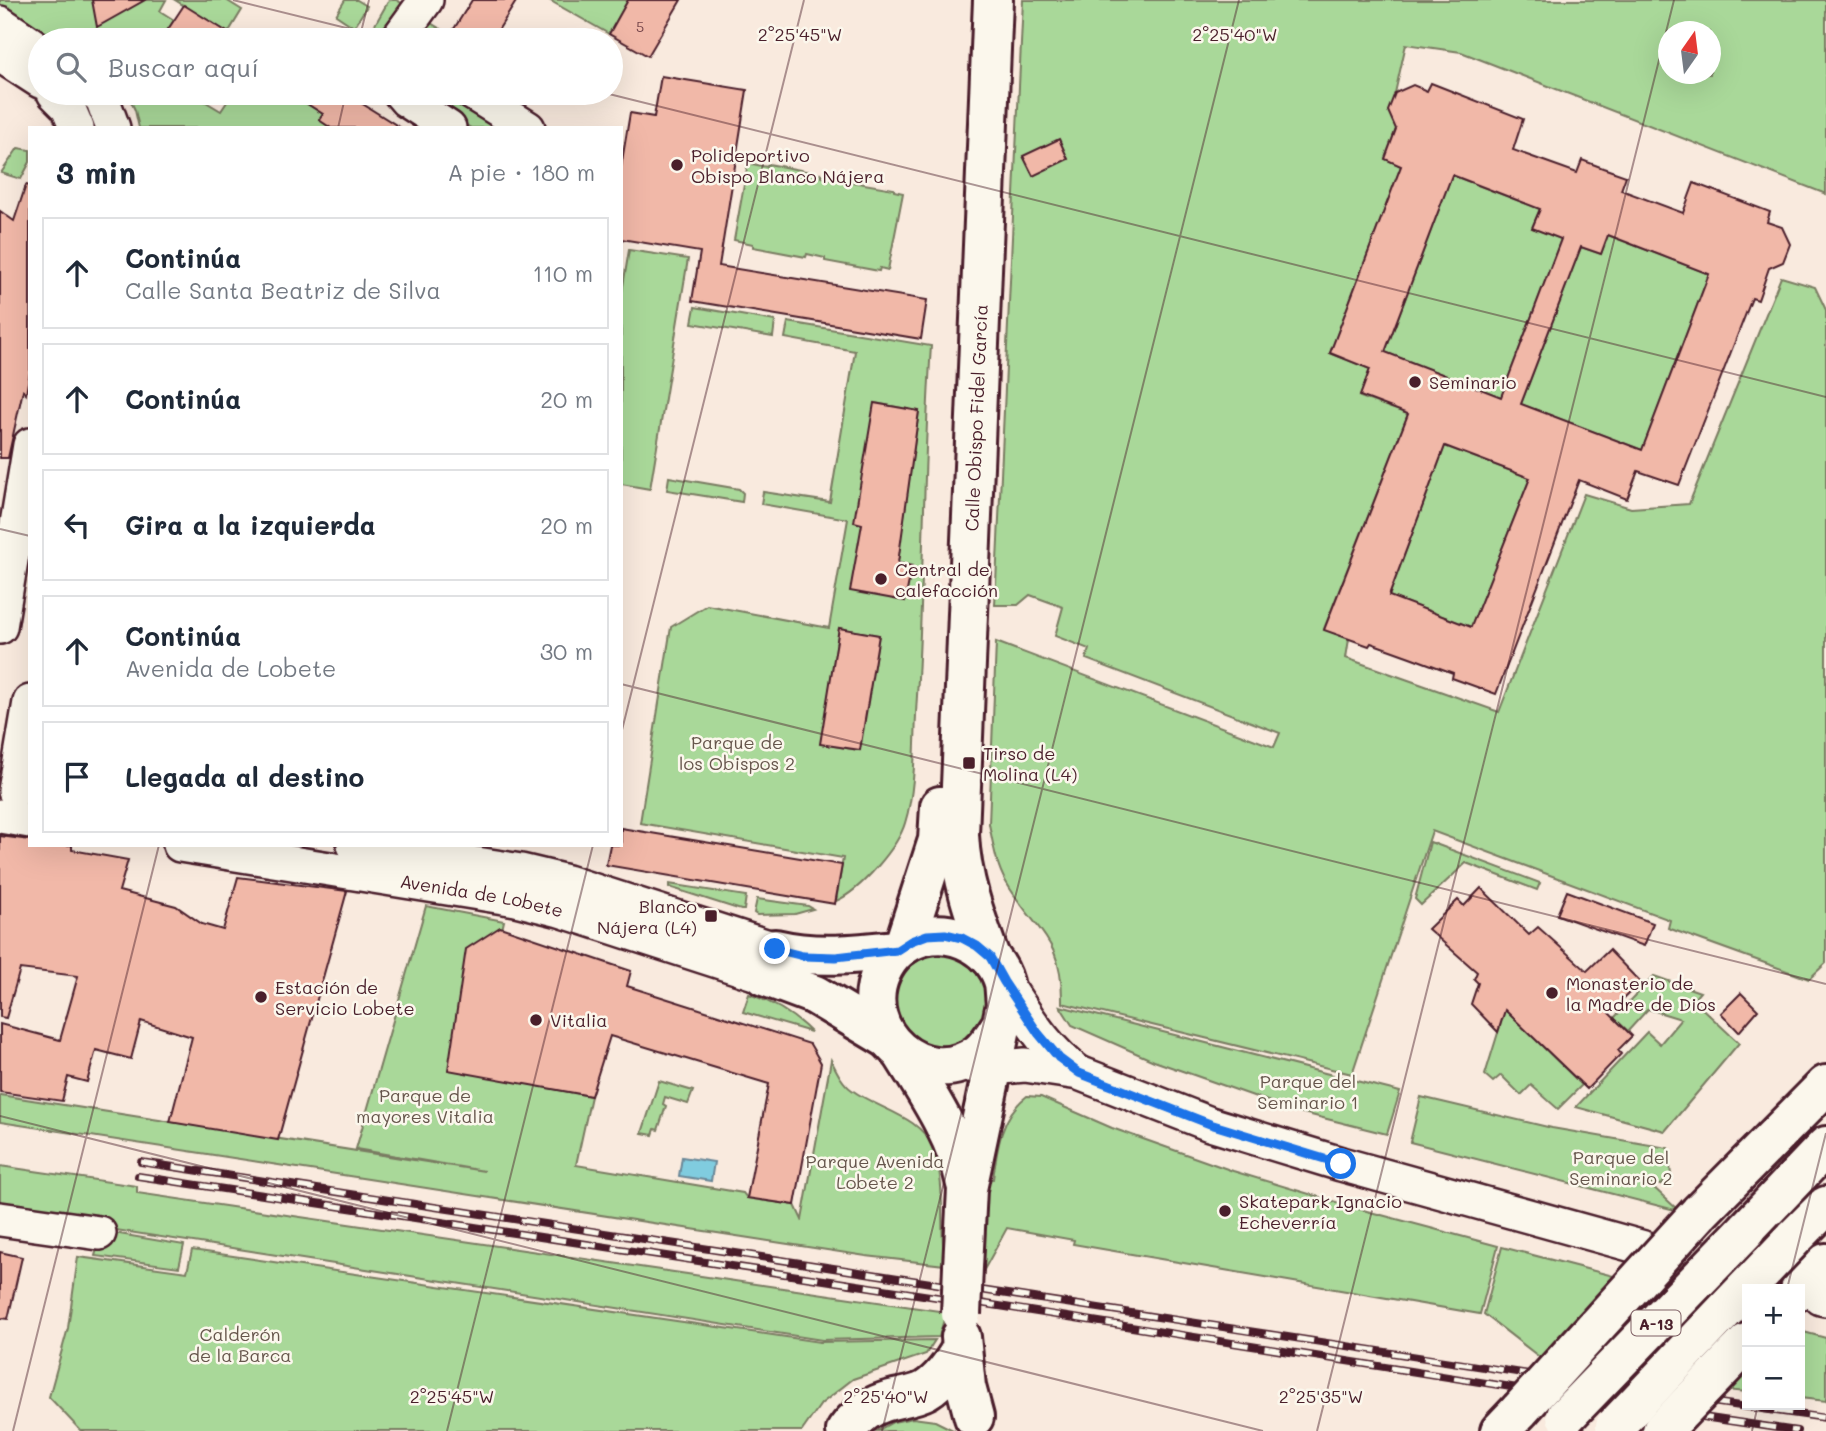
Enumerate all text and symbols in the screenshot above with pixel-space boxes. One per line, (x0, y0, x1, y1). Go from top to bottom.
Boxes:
house number: 5 (636, 17, 644, 36)
north arrow (1658, 21, 1721, 84)
text: 2°25'45"W (758, 22, 842, 46)
text: 2°25'40"W (1192, 22, 1278, 46)
search box (28, 28, 623, 105)
icon: search (52, 48, 90, 86)
text: Buscar aquí (108, 50, 259, 84)
place label: Polideportivo Obispo Blanco Nájera (691, 143, 884, 188)
text: 3 min (56, 152, 136, 192)
text: A pie · 180 m (447, 157, 595, 187)
marker: Polideportivo Obispo Blanco Nájera (669, 157, 685, 173)
text: Continúa (125, 241, 241, 275)
icon: ahead (58, 254, 96, 292)
text: 110 m (533, 258, 593, 288)
text: Calle Santa Beatriz de Silva (125, 275, 441, 305)
street label: Calle Obispo Fidel García (959, 304, 993, 532)
place label: Seminario (1429, 370, 1517, 394)
marker: Seminario (1407, 374, 1423, 390)
icon: ahead (58, 380, 96, 418)
text: Continúa (125, 382, 241, 416)
text: 20 m (540, 384, 593, 414)
icon: left (58, 506, 96, 544)
text: Gira a la izquierda (125, 508, 376, 542)
text: 20 m (540, 510, 593, 540)
place label: Central de calefacción (895, 557, 998, 602)
marker: Central de calefacción (873, 571, 889, 587)
text: Continúa (125, 619, 241, 653)
icon: ahead (58, 632, 96, 670)
text: 30 m (540, 636, 593, 666)
text: Avenida de Lobete (125, 653, 336, 683)
park label: Parque de los Obispos 2 (679, 730, 795, 775)
place label: Tirso de Molina (L4) (983, 741, 1077, 786)
marker: Tirso de Molina (L4) (961, 755, 977, 771)
icon: arrive (58, 758, 96, 796)
text: Llegada al destino (125, 760, 364, 794)
street label: Avenida de Lobete (399, 869, 566, 922)
place label: Blanco Nájera (L4) (597, 894, 697, 939)
marker: Blanco Nájera (L4) (703, 908, 719, 924)
route end (759, 933, 790, 964)
place label: Monasterio de la Madre de Dios (1566, 971, 1716, 1016)
place label: Estación de Servicio Lobete (275, 975, 415, 1020)
marker: Monasterio de la Madre de Dios (1544, 985, 1560, 1001)
marker: Estación de Servicio Lobete (253, 989, 269, 1005)
place label: Vitalia (550, 1008, 607, 1032)
marker: Vitalia (528, 1012, 544, 1028)
park label: Parque del Seminario 1 (1257, 1069, 1359, 1114)
park label: Parque de mayores Vitalia (356, 1083, 494, 1128)
park label: Parque del Seminario 2 (1569, 1145, 1673, 1190)
route start (1325, 1148, 1356, 1179)
park label: Parque Avenida Lobete 2 (806, 1149, 944, 1194)
place label: Skatepark Ignacio Echeverría (1239, 1189, 1402, 1234)
marker: Skatepark Ignacio Echeverría (1217, 1203, 1233, 1219)
map controls (1742, 1284, 1805, 1410)
button: + (1742, 1284, 1805, 1347)
road number: A-13 (1632, 1310, 1680, 1336)
park label: Calderón de la Barca (188, 1322, 292, 1367)
button: − (1742, 1347, 1805, 1410)
text: 2°25'45"W (410, 1384, 494, 1408)
text: 2°25'40"W (843, 1384, 929, 1408)
text: 2°25'35"W (1279, 1384, 1363, 1408)

